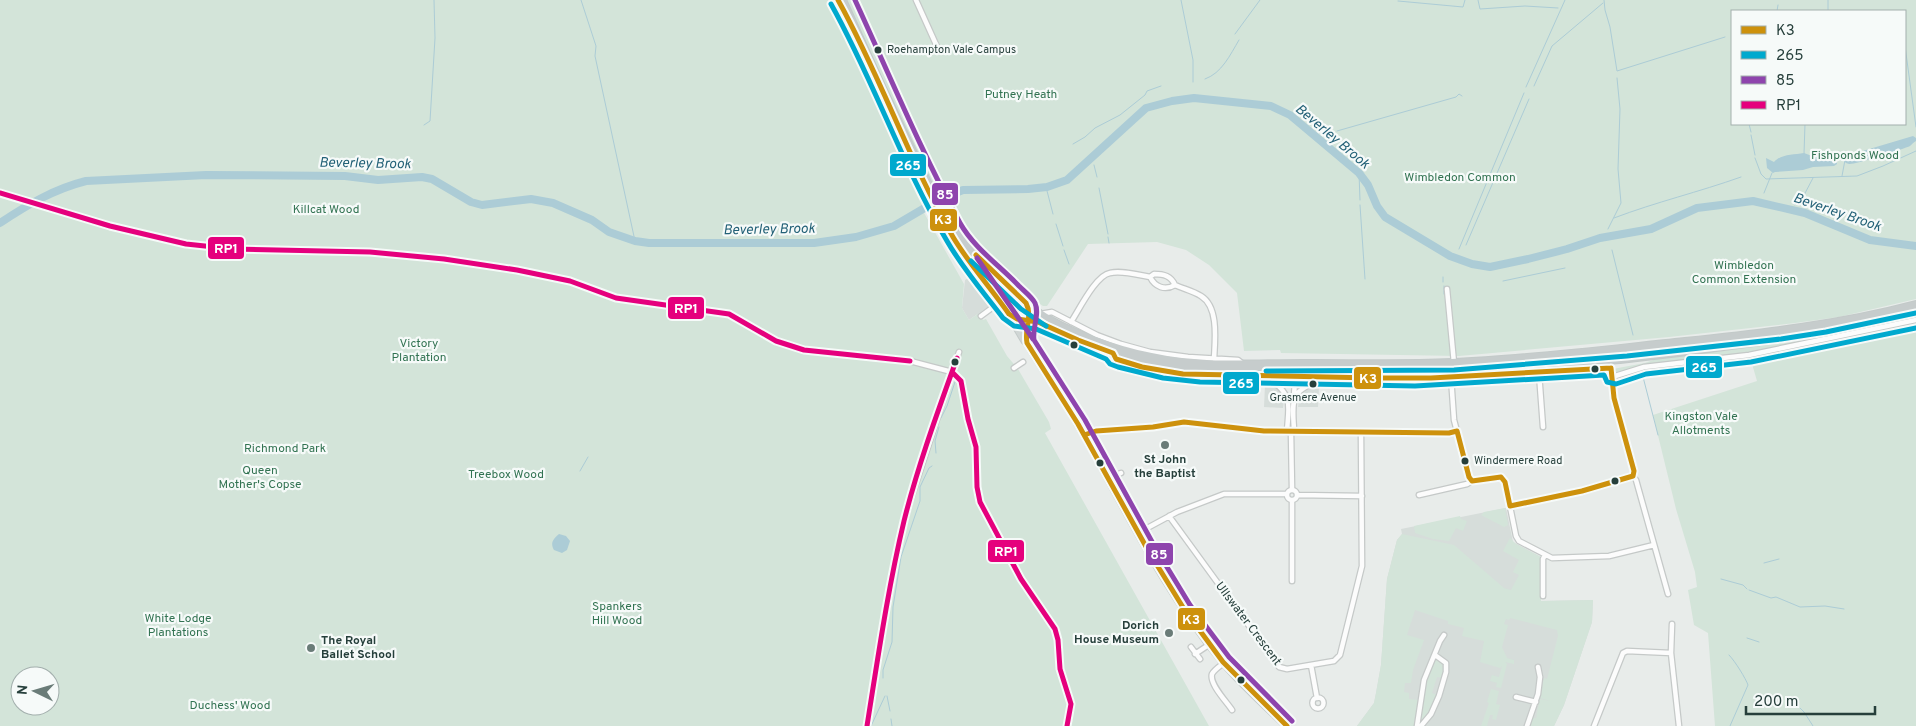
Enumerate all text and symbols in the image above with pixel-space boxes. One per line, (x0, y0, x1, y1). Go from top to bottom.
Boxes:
legend (1731, 10, 1906, 125)
text: K3 (1776, 22, 1795, 41)
place label: Roehampton Vale Campus (887, 43, 1016, 57)
marker: Roehampton Vale Campus (873, 45, 883, 55)
text: 265 (1776, 47, 1803, 66)
text: 85 (1776, 72, 1794, 91)
park label: Putney Heath (985, 87, 1057, 103)
text: RP1 (1776, 97, 1801, 116)
water label: Beverley Brook (1291, 101, 1373, 174)
park label: Fishponds Wood (1811, 148, 1899, 164)
line badge: 265 (889, 153, 927, 177)
water label: Beverley Brook (319, 155, 412, 173)
text: 265 (895, 158, 921, 175)
park label: Wimbledon Common (1404, 170, 1516, 186)
line badge: 85 (931, 182, 959, 206)
text: 85 (936, 187, 954, 204)
water label: Beverley Brook (1791, 190, 1884, 236)
park label: Killcat Wood (293, 202, 359, 218)
line badge: K3 (929, 208, 958, 232)
text: K3 (934, 212, 952, 229)
water label: Beverley Brook (723, 221, 816, 239)
line badge: RP1 (207, 236, 245, 260)
text: RP1 (214, 241, 238, 258)
park label: Wimbledon Common Extension (1692, 258, 1796, 288)
line badge: RP1 (667, 296, 705, 320)
text: RP1 (674, 301, 698, 318)
park label: Victory Plantation (391, 336, 447, 366)
unlabelled marker (1069, 340, 1079, 350)
line badge: 265 (1685, 355, 1723, 379)
unlabelled marker (950, 357, 960, 367)
text: 265 (1691, 360, 1717, 377)
unlabelled marker (1590, 364, 1600, 374)
line badge: K3 (1353, 366, 1382, 390)
line badge: 265 (1222, 371, 1260, 395)
text: K3 (1359, 371, 1377, 388)
text: 265 (1228, 376, 1254, 393)
marker: Grasmere Avenue (1308, 379, 1318, 389)
place label: Grasmere Avenue (1270, 391, 1357, 405)
park label: Kingston Vale Allotments (1664, 409, 1738, 439)
marker: St John the Baptist (1159, 439, 1171, 451)
park label: Richmond Park (244, 441, 326, 457)
place label: St John the Baptist (1134, 452, 1196, 482)
place label: Windermere Road (1474, 454, 1562, 468)
marker: Windermere Road (1460, 456, 1470, 466)
unlabelled marker (1095, 458, 1105, 468)
park label: Queen Mother's Copse (219, 463, 301, 493)
park label: Treebox Wood (468, 467, 544, 483)
unlabelled marker (1610, 476, 1620, 486)
line badge: RP1 (987, 539, 1025, 563)
line badge: 85 (1145, 542, 1174, 566)
text: RP1 (994, 544, 1018, 561)
text: 85 (1150, 547, 1168, 564)
street label: Ullswater Crescent (1211, 579, 1285, 669)
park label: Spankers Hill Wood (592, 599, 642, 629)
line badge: K3 (1177, 607, 1206, 631)
park label: White Lodge Plantations (144, 611, 212, 641)
text: K3 (1182, 612, 1200, 629)
place label: Dorich House Museum (1074, 618, 1159, 648)
marker: Dorich House Museum (1163, 627, 1175, 639)
place label: The Royal Ballet School (321, 633, 395, 663)
marker: The Royal Ballet School (305, 642, 317, 654)
north arrow (10, 666, 60, 716)
unlabelled marker (1236, 675, 1246, 685)
text: N (15, 684, 32, 696)
scale bar (1746, 684, 1875, 716)
text: 200 m (1754, 693, 1799, 712)
park label: Duchess' Wood (190, 698, 270, 714)

